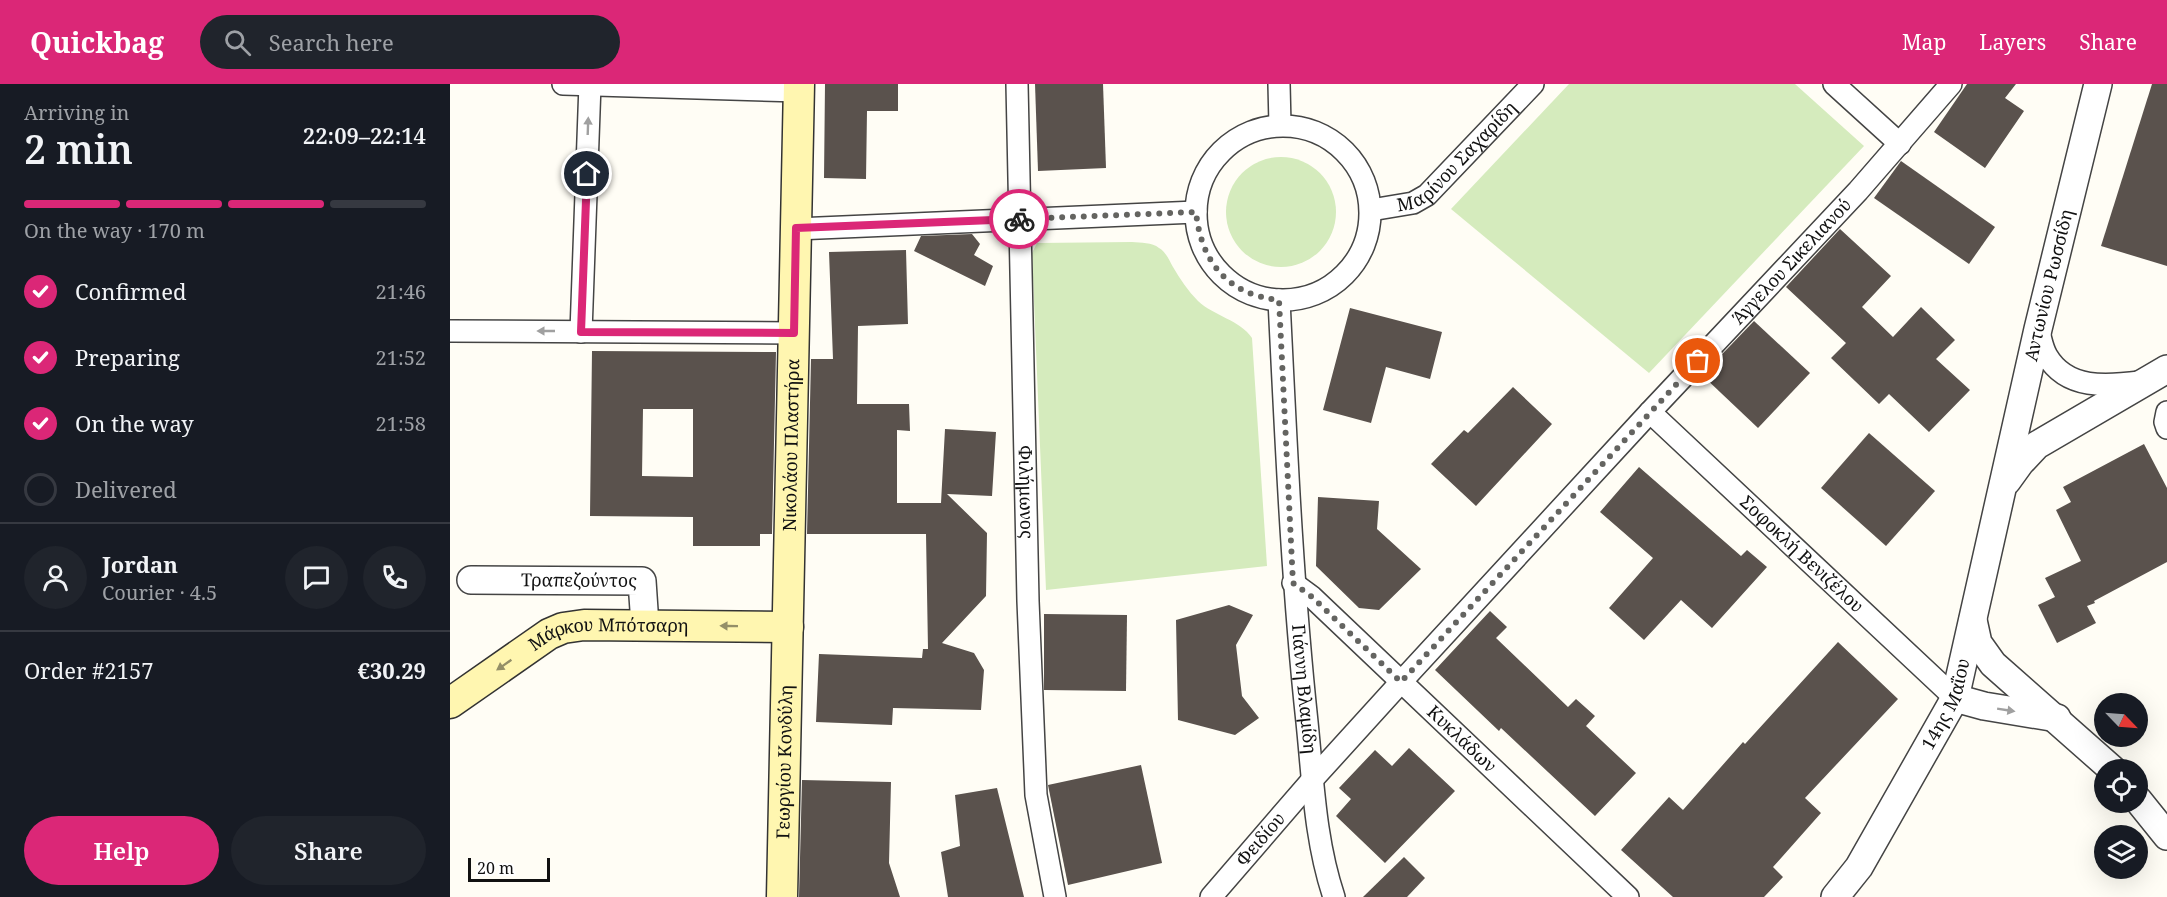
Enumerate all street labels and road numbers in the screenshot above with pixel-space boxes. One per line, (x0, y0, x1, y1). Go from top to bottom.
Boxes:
street label: Μαρίνου Σαχαρίδη (1395, 96, 1521, 217)
street label: Άγγελου Σικελιανού (1726, 193, 1856, 329)
street label: Αντωνίου Ρωσσίδη (2018, 207, 2078, 363)
street label: Νικολάου Πλαστήρα (777, 358, 804, 531)
street label: Φιλήμωνος (1014, 445, 1040, 539)
street label: Σοφοκλή Βενιζέλου (1735, 490, 1869, 617)
street label: Τραπεζούντος (521, 567, 637, 592)
street label: Μάρκου Μπότσαρη (523, 612, 689, 656)
street label: Γιάννη Βλαμίδη (1287, 623, 1323, 755)
street label: 14ης Μαΐου (1915, 656, 1975, 754)
street label: Γεωργίου Κονδύλη (770, 685, 797, 839)
street label: Κυκλάδων (1422, 700, 1502, 777)
street label: Φειδίου (1230, 807, 1290, 871)

